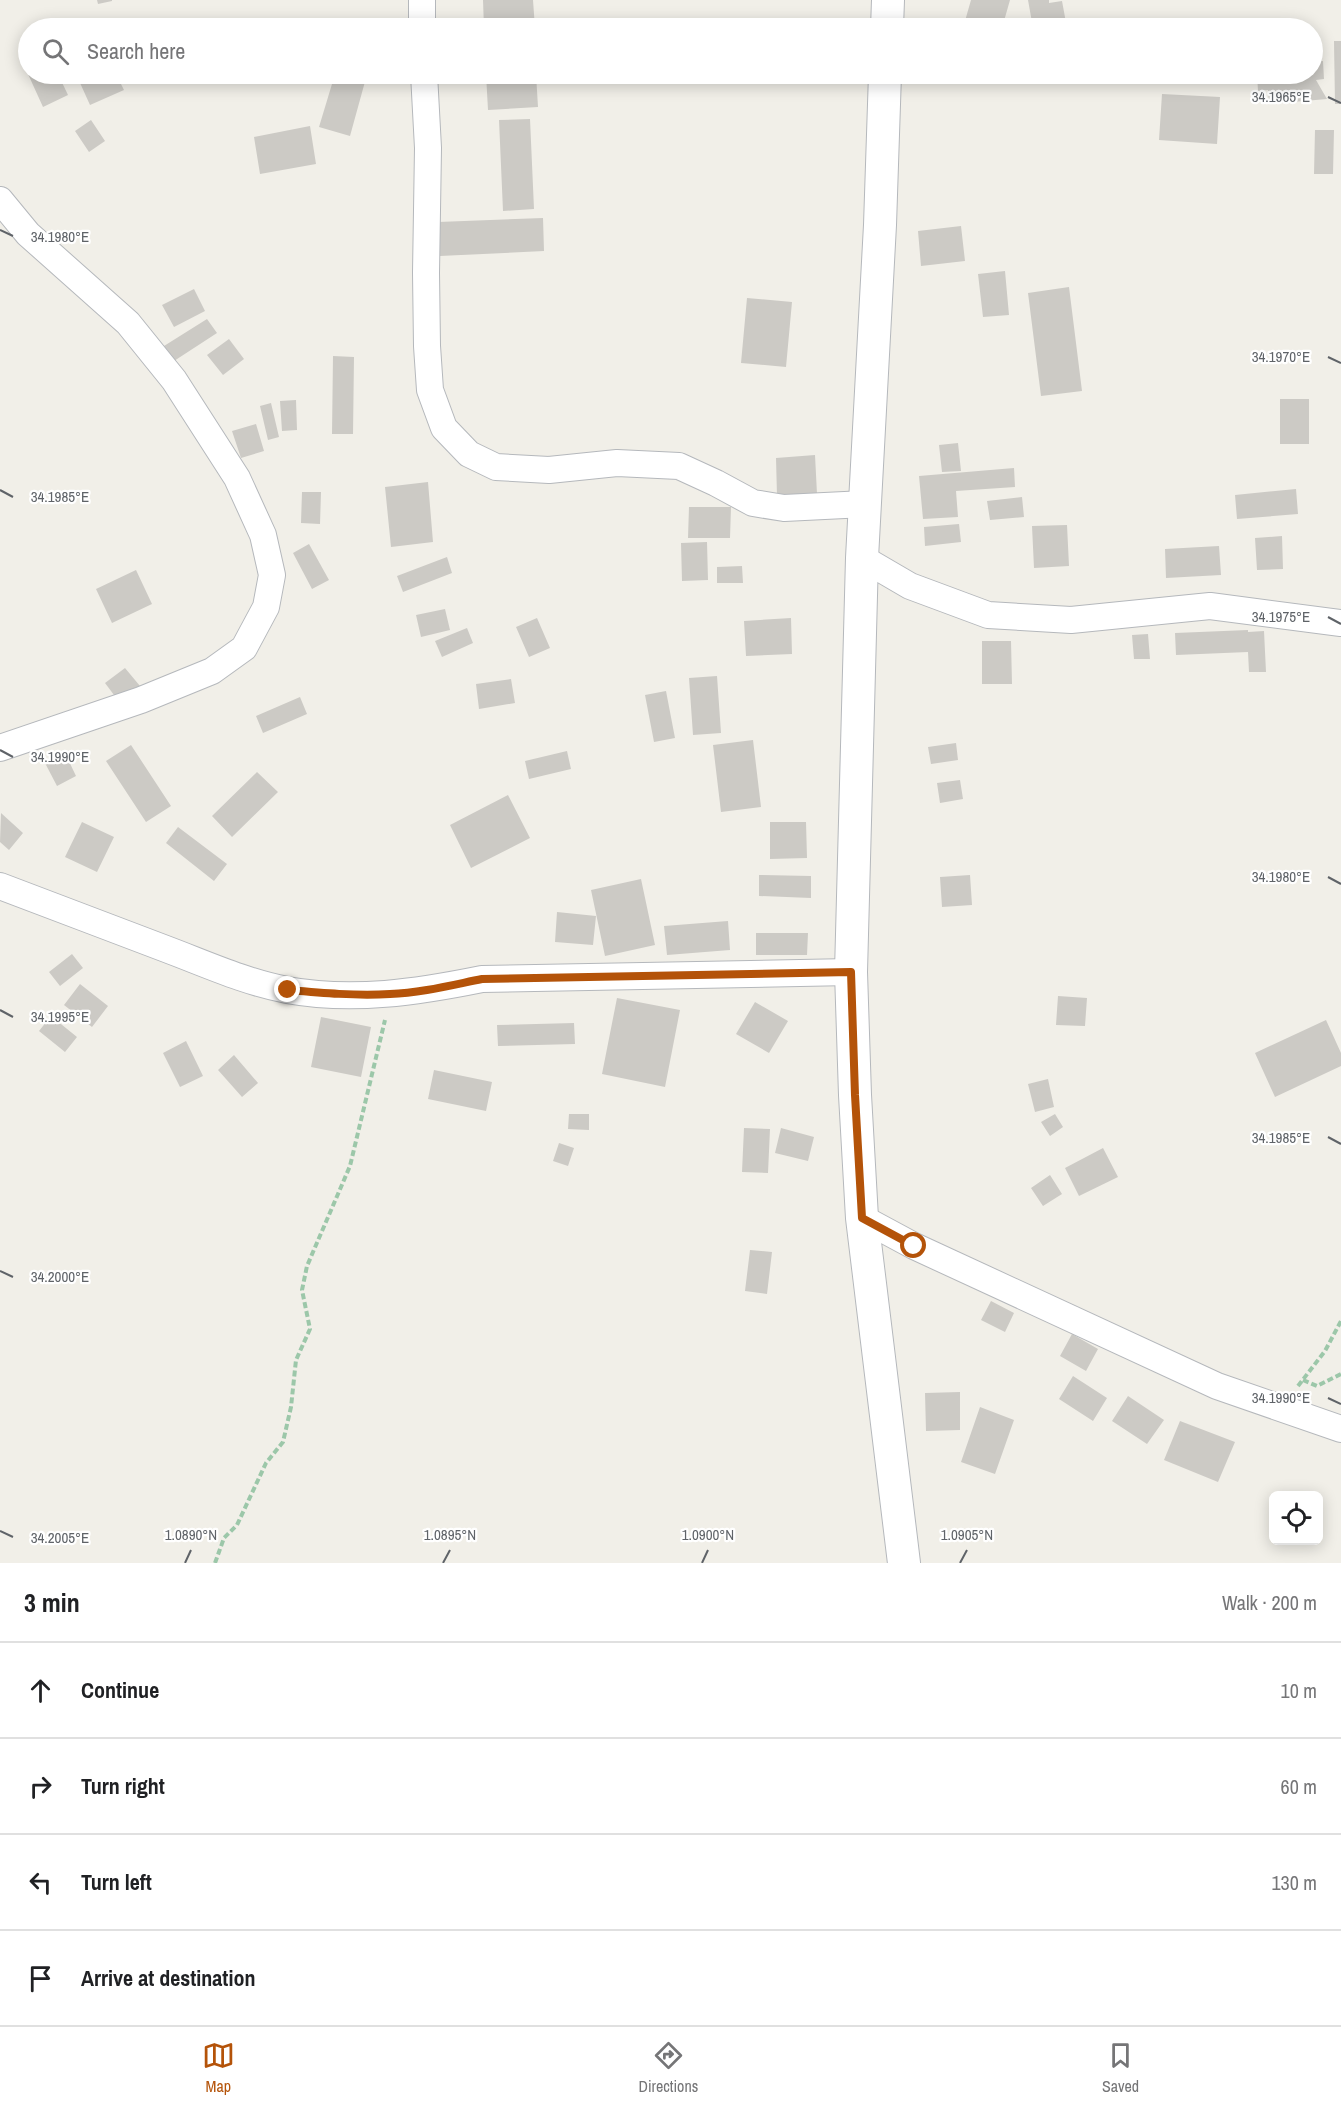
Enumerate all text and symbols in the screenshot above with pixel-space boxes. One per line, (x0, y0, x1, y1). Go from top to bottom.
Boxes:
search box (18, 18, 1323, 84)
icon: search (39, 35, 72, 68)
text: Search here (87, 36, 185, 66)
text: 34.1965°E (1252, 86, 1310, 107)
text: 34.1980°E (31, 226, 89, 247)
text: 34.1970°E (1252, 346, 1310, 367)
text: 34.1985°E (31, 486, 89, 507)
text: 34.1975°E (1252, 606, 1310, 627)
text: 34.1990°E (31, 746, 89, 767)
text: 34.1980°E (1252, 866, 1310, 887)
route end (274, 976, 300, 1002)
text: 34.1995°E (31, 1006, 89, 1027)
text: 34.1985°E (1252, 1127, 1310, 1148)
route start (900, 1232, 926, 1258)
text: 34.2000°E (31, 1266, 89, 1287)
text: 34.1990°E (1252, 1387, 1310, 1408)
map controls (1269, 1491, 1323, 1545)
button: locate (1269, 1491, 1323, 1545)
text: 1.0890°N (165, 1524, 217, 1545)
text: 1.0895°N (424, 1524, 476, 1545)
text: 1.0900°N (682, 1524, 734, 1545)
text: 1.0905°N (941, 1524, 993, 1545)
text: 34.2005°E (31, 1527, 89, 1548)
text: 3 min (24, 1585, 80, 1620)
text: Walk · 200 m (1222, 1589, 1317, 1616)
icon: ahead (24, 1674, 57, 1707)
text: Continue (81, 1675, 159, 1705)
text: 10 m (1281, 1677, 1317, 1704)
icon: right (24, 1770, 57, 1803)
text: Turn right (81, 1771, 165, 1801)
text: 60 m (1281, 1773, 1317, 1800)
icon: left (24, 1866, 57, 1899)
text: Turn left (81, 1867, 152, 1897)
text: 130 m (1271, 1869, 1317, 1896)
icon: arrive (24, 1962, 57, 1995)
text: Arrive at destination (81, 1963, 255, 1993)
tab: Map (202, 2039, 235, 2097)
tab: Directions (638, 2039, 698, 2097)
tab: Saved (1102, 2039, 1139, 2097)

